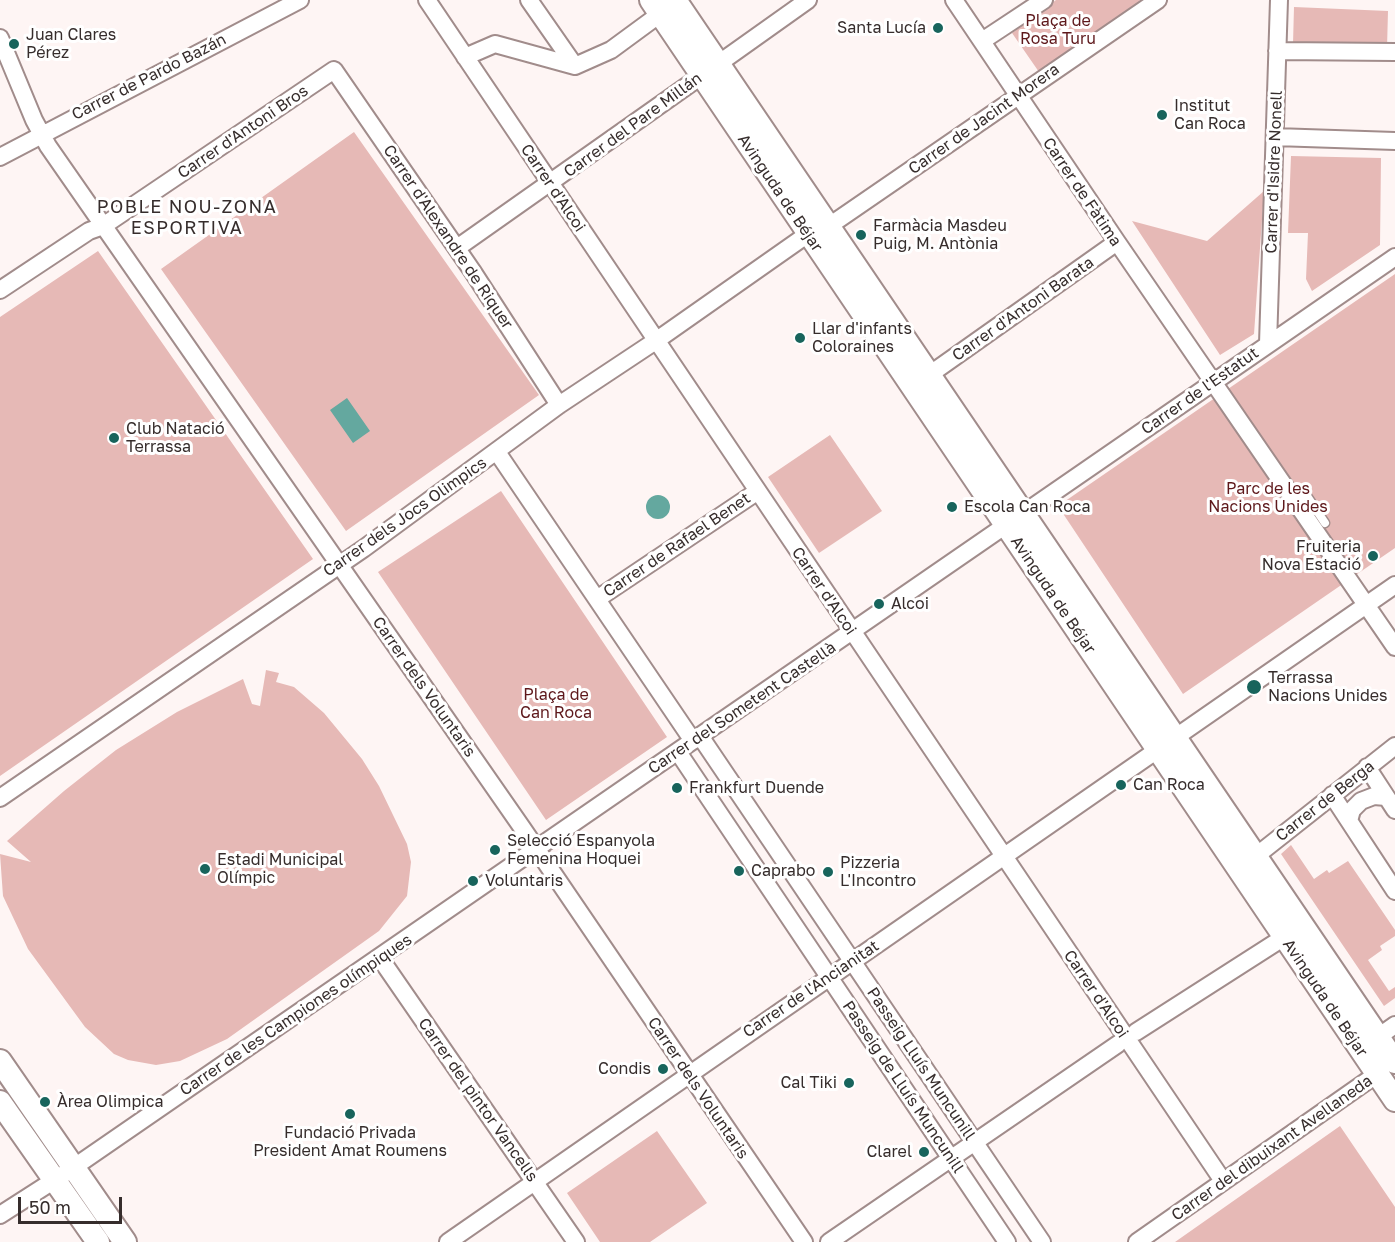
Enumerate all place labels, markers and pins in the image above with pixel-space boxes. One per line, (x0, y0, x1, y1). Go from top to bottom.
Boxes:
place label: Santa Lucía (837, 18, 926, 38)
marker: Santa Lucía (931, 21, 945, 35)
place label: Juan Clares Pérez (26, 25, 116, 63)
marker: Juan Clares Pérez (7, 37, 21, 51)
place label: Institut Can Roca (1174, 96, 1246, 134)
marker: Institut Can Roca (1155, 108, 1169, 122)
place label: Farmàcia Masdeu Puig, M. Antònia (873, 216, 1007, 254)
marker: Farmàcia Masdeu Puig, M. Antònia (854, 228, 868, 242)
place label: Llar d'infants Coloraines (812, 319, 912, 357)
marker: Llar d'infants Coloraines (793, 331, 807, 345)
place label: Club Natació Terrassa (126, 419, 225, 457)
marker: Club Natació Terrassa (107, 431, 121, 445)
place label: Escola Can Roca (964, 497, 1091, 517)
marker: Escola Can Roca (945, 500, 959, 514)
place label: Fruiteria Nova Estació (1262, 537, 1361, 575)
marker: Fruiteria Nova Estació (1366, 549, 1380, 563)
place label: Alcoi (891, 594, 929, 614)
marker: Alcoi (872, 597, 886, 611)
place label: Terrassa Nacions Unides (1268, 668, 1388, 706)
marker: Terrassa Nacions Unides (1245, 678, 1263, 696)
place label: Can Roca (1133, 775, 1205, 795)
place label: Frankfurt Duende (689, 778, 824, 798)
marker: Can Roca (1114, 778, 1128, 792)
marker: Frankfurt Duende (670, 781, 684, 795)
place label: Selecció Espanyola Femenina Hoquei (507, 831, 655, 869)
marker: Selecció Espanyola Femenina Hoquei (488, 843, 502, 857)
place label: Estadi Municipal Olímpic (217, 850, 343, 888)
place label: Pizzeria L'Incontro (840, 853, 916, 891)
place label: Caprabo (751, 861, 815, 881)
marker: Estadi Municipal Olímpic (198, 862, 212, 876)
marker: Caprabo (732, 864, 746, 878)
marker: Pizzeria L'Incontro (821, 865, 835, 879)
place label: Voluntaris (485, 871, 563, 891)
marker: Voluntaris (466, 874, 480, 888)
place label: Condis (598, 1059, 651, 1079)
marker: Condis (656, 1062, 670, 1076)
place label: Cal Tiki (780, 1073, 837, 1093)
marker: Cal Tiki (842, 1076, 856, 1090)
place label: Àrea Olimpica (57, 1092, 163, 1112)
marker: Àrea Olimpica (38, 1095, 52, 1109)
marker: Fundació Privada President Amat Roumens (343, 1107, 357, 1121)
place label: Fundació Privada President Amat Roumens (253, 1123, 447, 1161)
place label: Clarel (866, 1142, 912, 1162)
marker: Clarel (917, 1145, 931, 1159)

